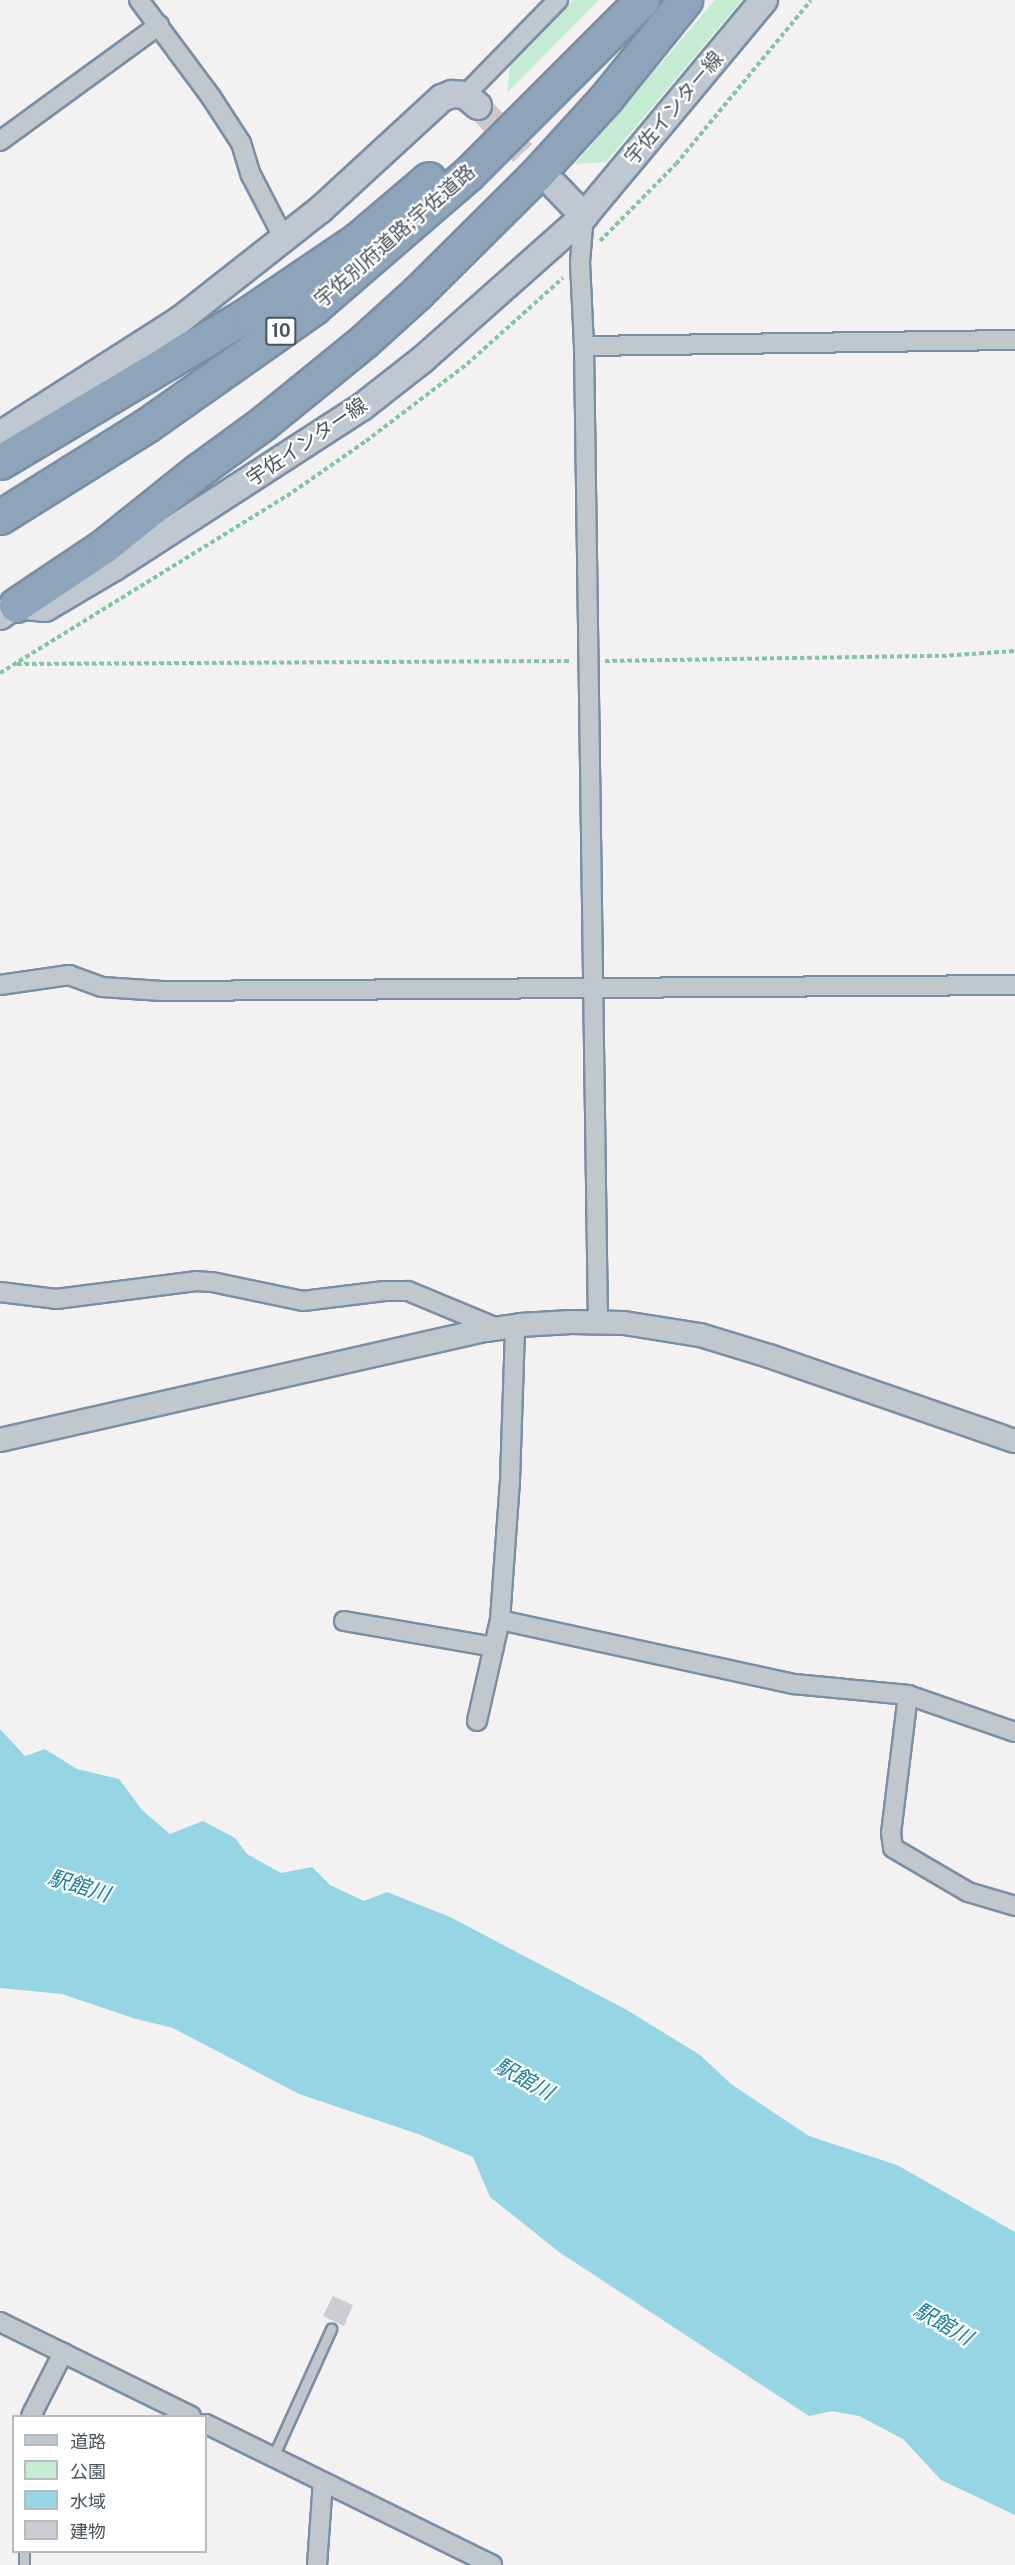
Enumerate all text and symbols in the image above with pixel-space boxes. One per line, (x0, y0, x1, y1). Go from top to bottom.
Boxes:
street label: 宇佐インター線 (620, 47, 728, 169)
street label: 宇佐別府道路;宇佐道路 (310, 160, 480, 312)
road number: 10 (264, 316, 298, 346)
street label: 宇佐インター線 (242, 393, 372, 491)
water label: 駅館川 (45, 1865, 113, 1907)
water label: 駅館川 (490, 2053, 558, 2105)
water label: 駅館川 (909, 2297, 977, 2351)
legend (12, 2415, 207, 2553)
text: 道路 (70, 2431, 106, 2452)
text: 公園 (70, 2461, 106, 2482)
text: 水域 (70, 2491, 106, 2512)
text: 建物 (70, 2521, 106, 2542)

